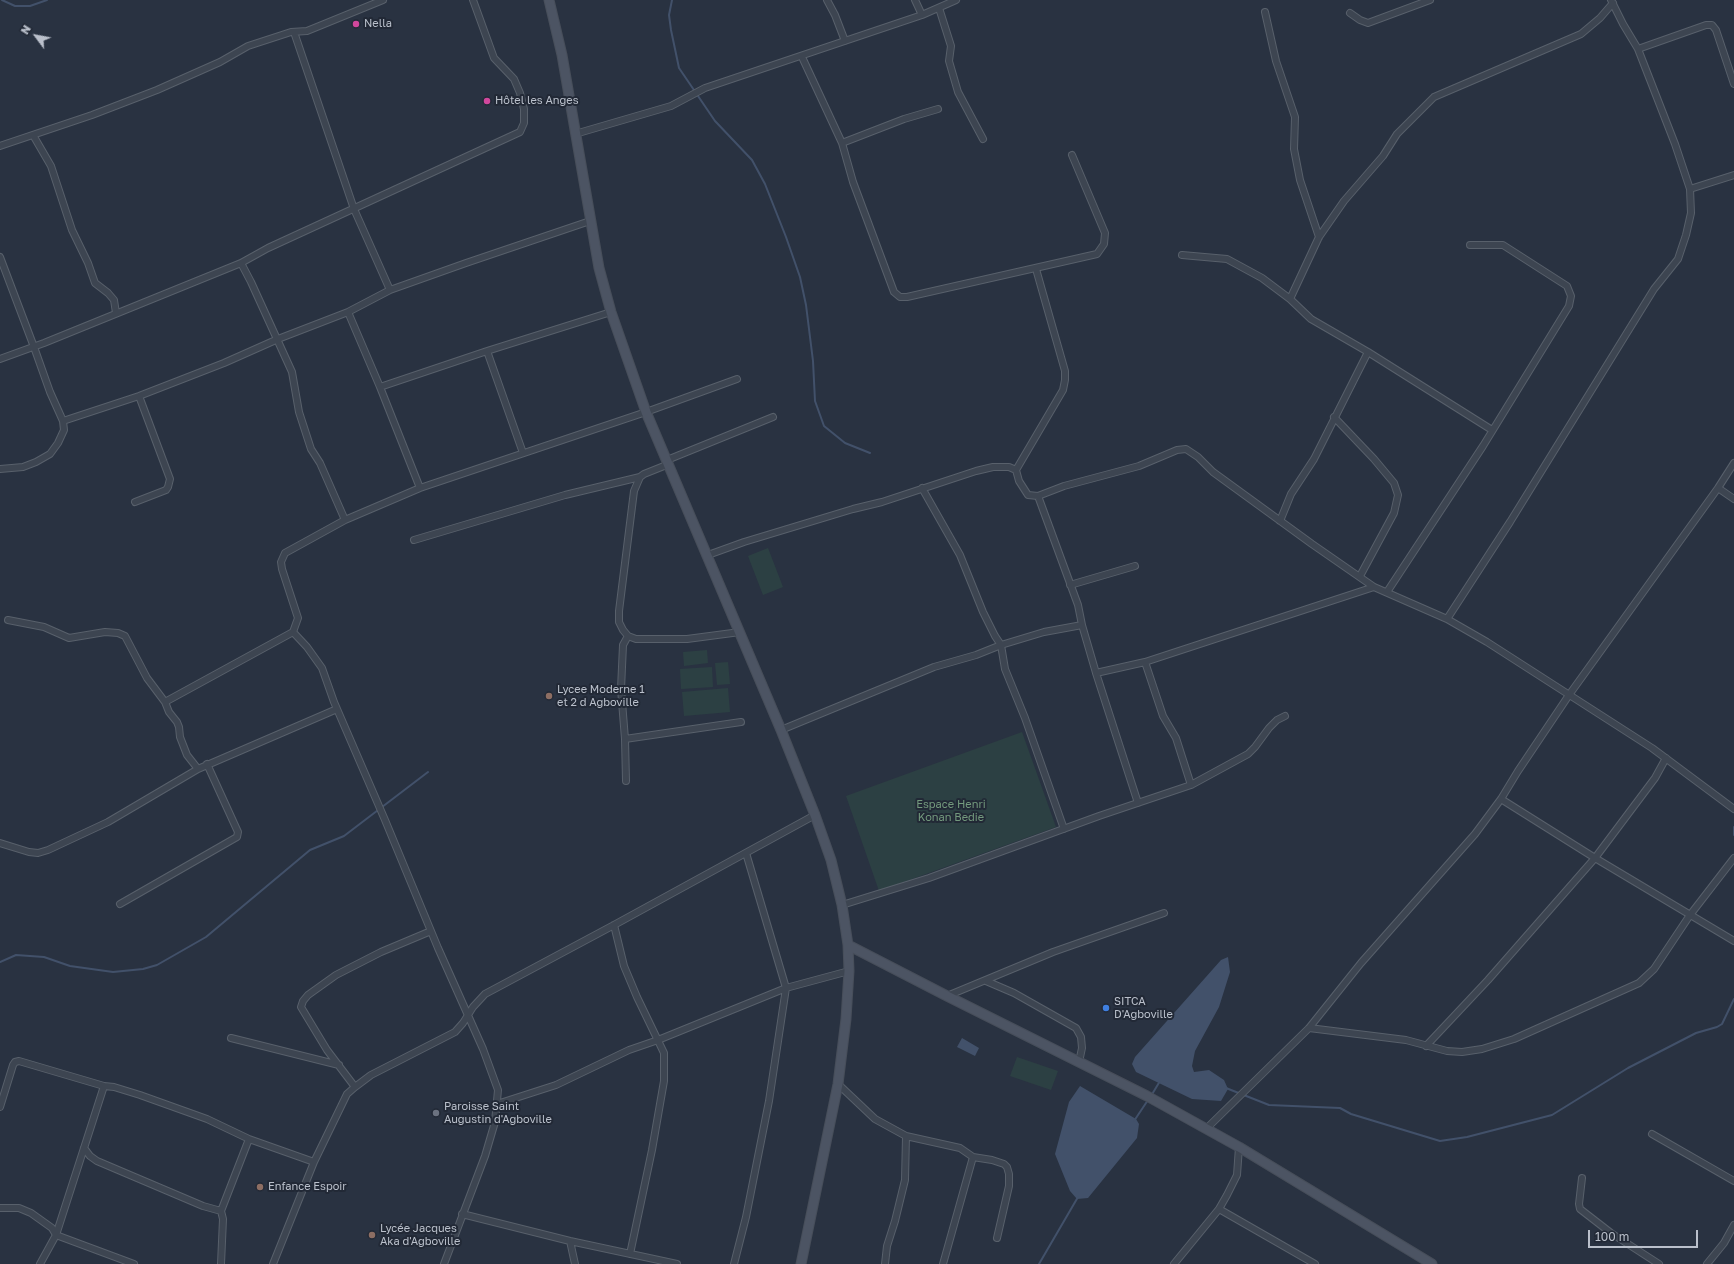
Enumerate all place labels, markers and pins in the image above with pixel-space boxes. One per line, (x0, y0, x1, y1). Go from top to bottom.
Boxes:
place label: Nella (364, 17, 392, 31)
marker: Nella (351, 19, 361, 29)
place label: Hôtel les Anges (495, 94, 578, 108)
marker: Hôtel les Anges (482, 96, 492, 106)
place label: Lycee Moderne 1 et 2 d Agboville (557, 683, 645, 709)
marker: Lycee Moderne 1 et 2 d Agboville (544, 691, 554, 701)
place label: SITCA D'Agboville (1114, 995, 1173, 1021)
marker: SITCA D'Agboville (1101, 1003, 1111, 1013)
place label: Paroisse Saint Augustin d'Agboville (444, 1100, 552, 1126)
marker: Paroisse Saint Augustin d'Agboville (431, 1108, 441, 1118)
place label: Enfance Espoir (268, 1180, 347, 1194)
marker: Enfance Espoir (255, 1182, 265, 1192)
place label: Lycée Jacques Aka d'Agboville (380, 1222, 460, 1248)
marker: Lycée Jacques Aka d'Agboville (367, 1230, 377, 1240)

